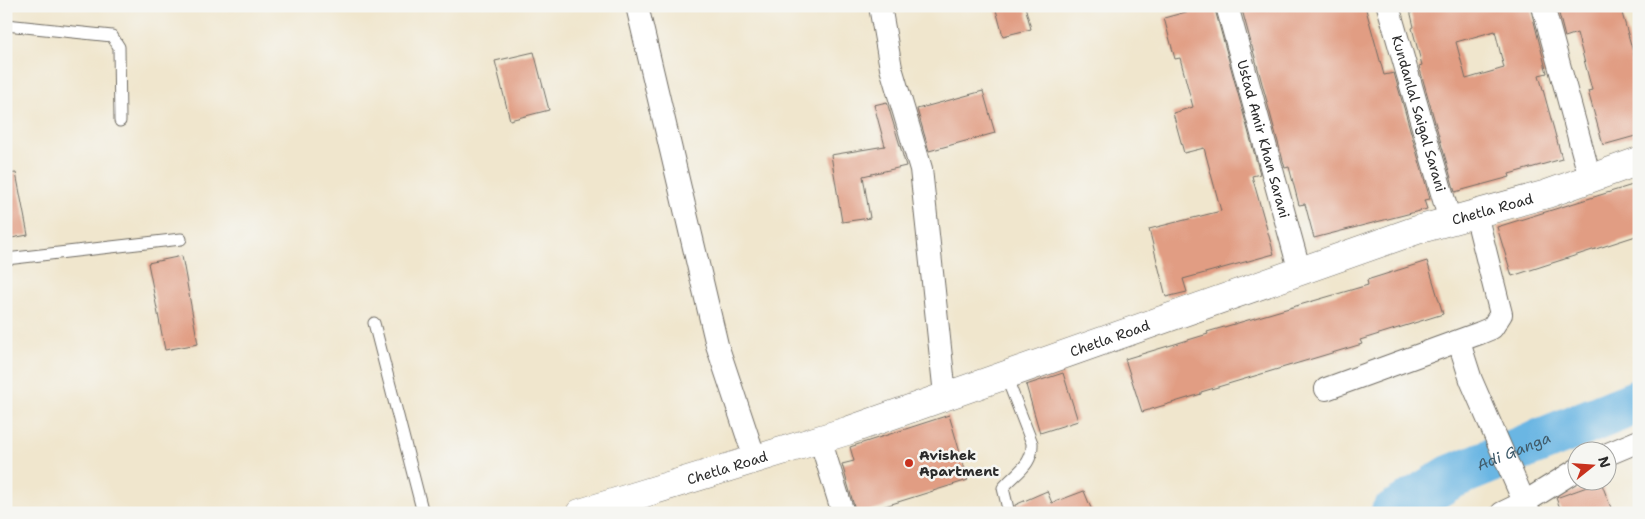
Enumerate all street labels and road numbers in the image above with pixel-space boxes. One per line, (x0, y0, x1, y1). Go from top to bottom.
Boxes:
street label: Kundanlal Saigal Sarani (1388, 33, 1450, 194)
street label: Ustad Amir Khan Sarani (1233, 58, 1294, 220)
street label: Chetla Road (1450, 189, 1535, 229)
street label: Chetla Road (1067, 316, 1152, 361)
street label: Chetla Road (685, 447, 770, 489)

